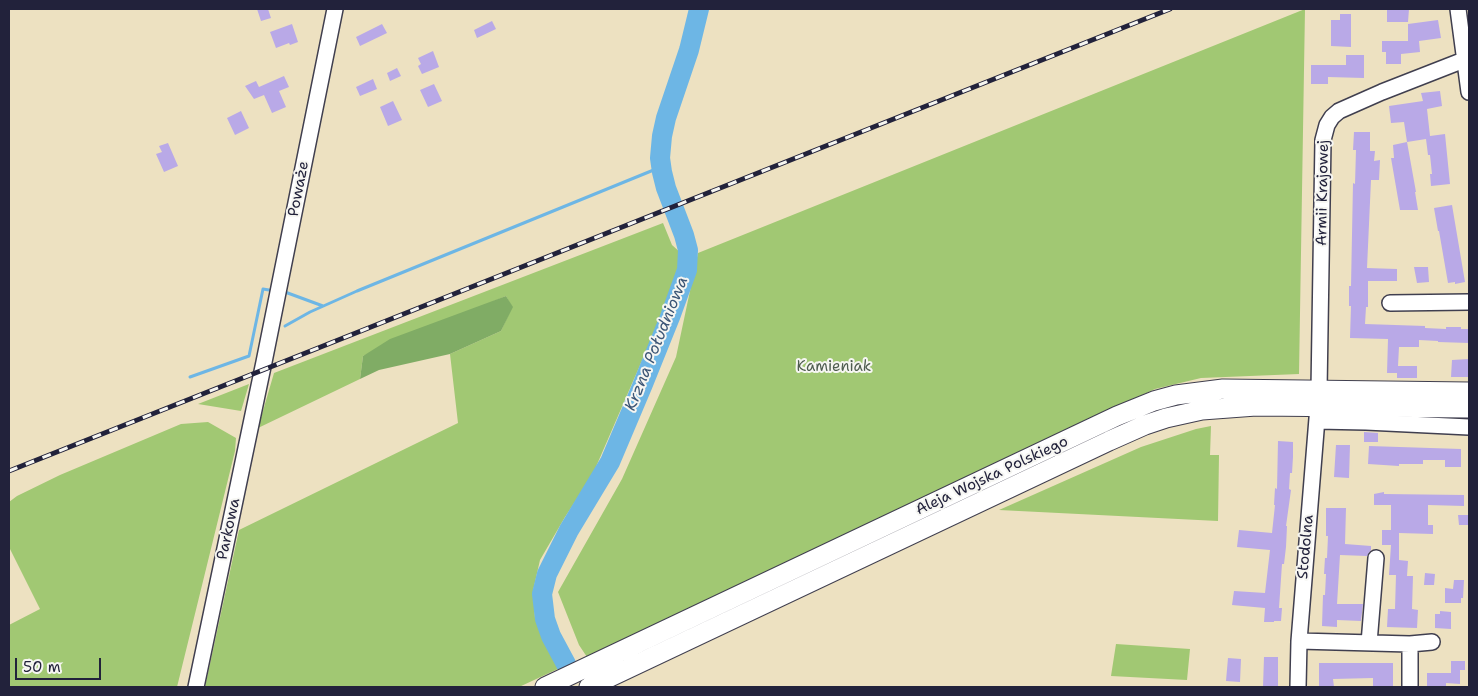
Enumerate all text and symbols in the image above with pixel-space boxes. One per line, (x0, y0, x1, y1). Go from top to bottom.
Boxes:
street label: Armii Krajowej (1313, 140, 1333, 246)
street label: Poważe (285, 160, 313, 218)
water label: Krzna Południowa (621, 274, 693, 414)
park label: Kamieniak (797, 358, 871, 376)
street label: Aleja Wojska Polskiego (913, 433, 1071, 519)
street label: Parkowa (214, 497, 244, 561)
street label: Stodolna (1294, 514, 1318, 580)
scale bar (18, 648, 104, 680)
text: 50 m (23, 657, 61, 677)

